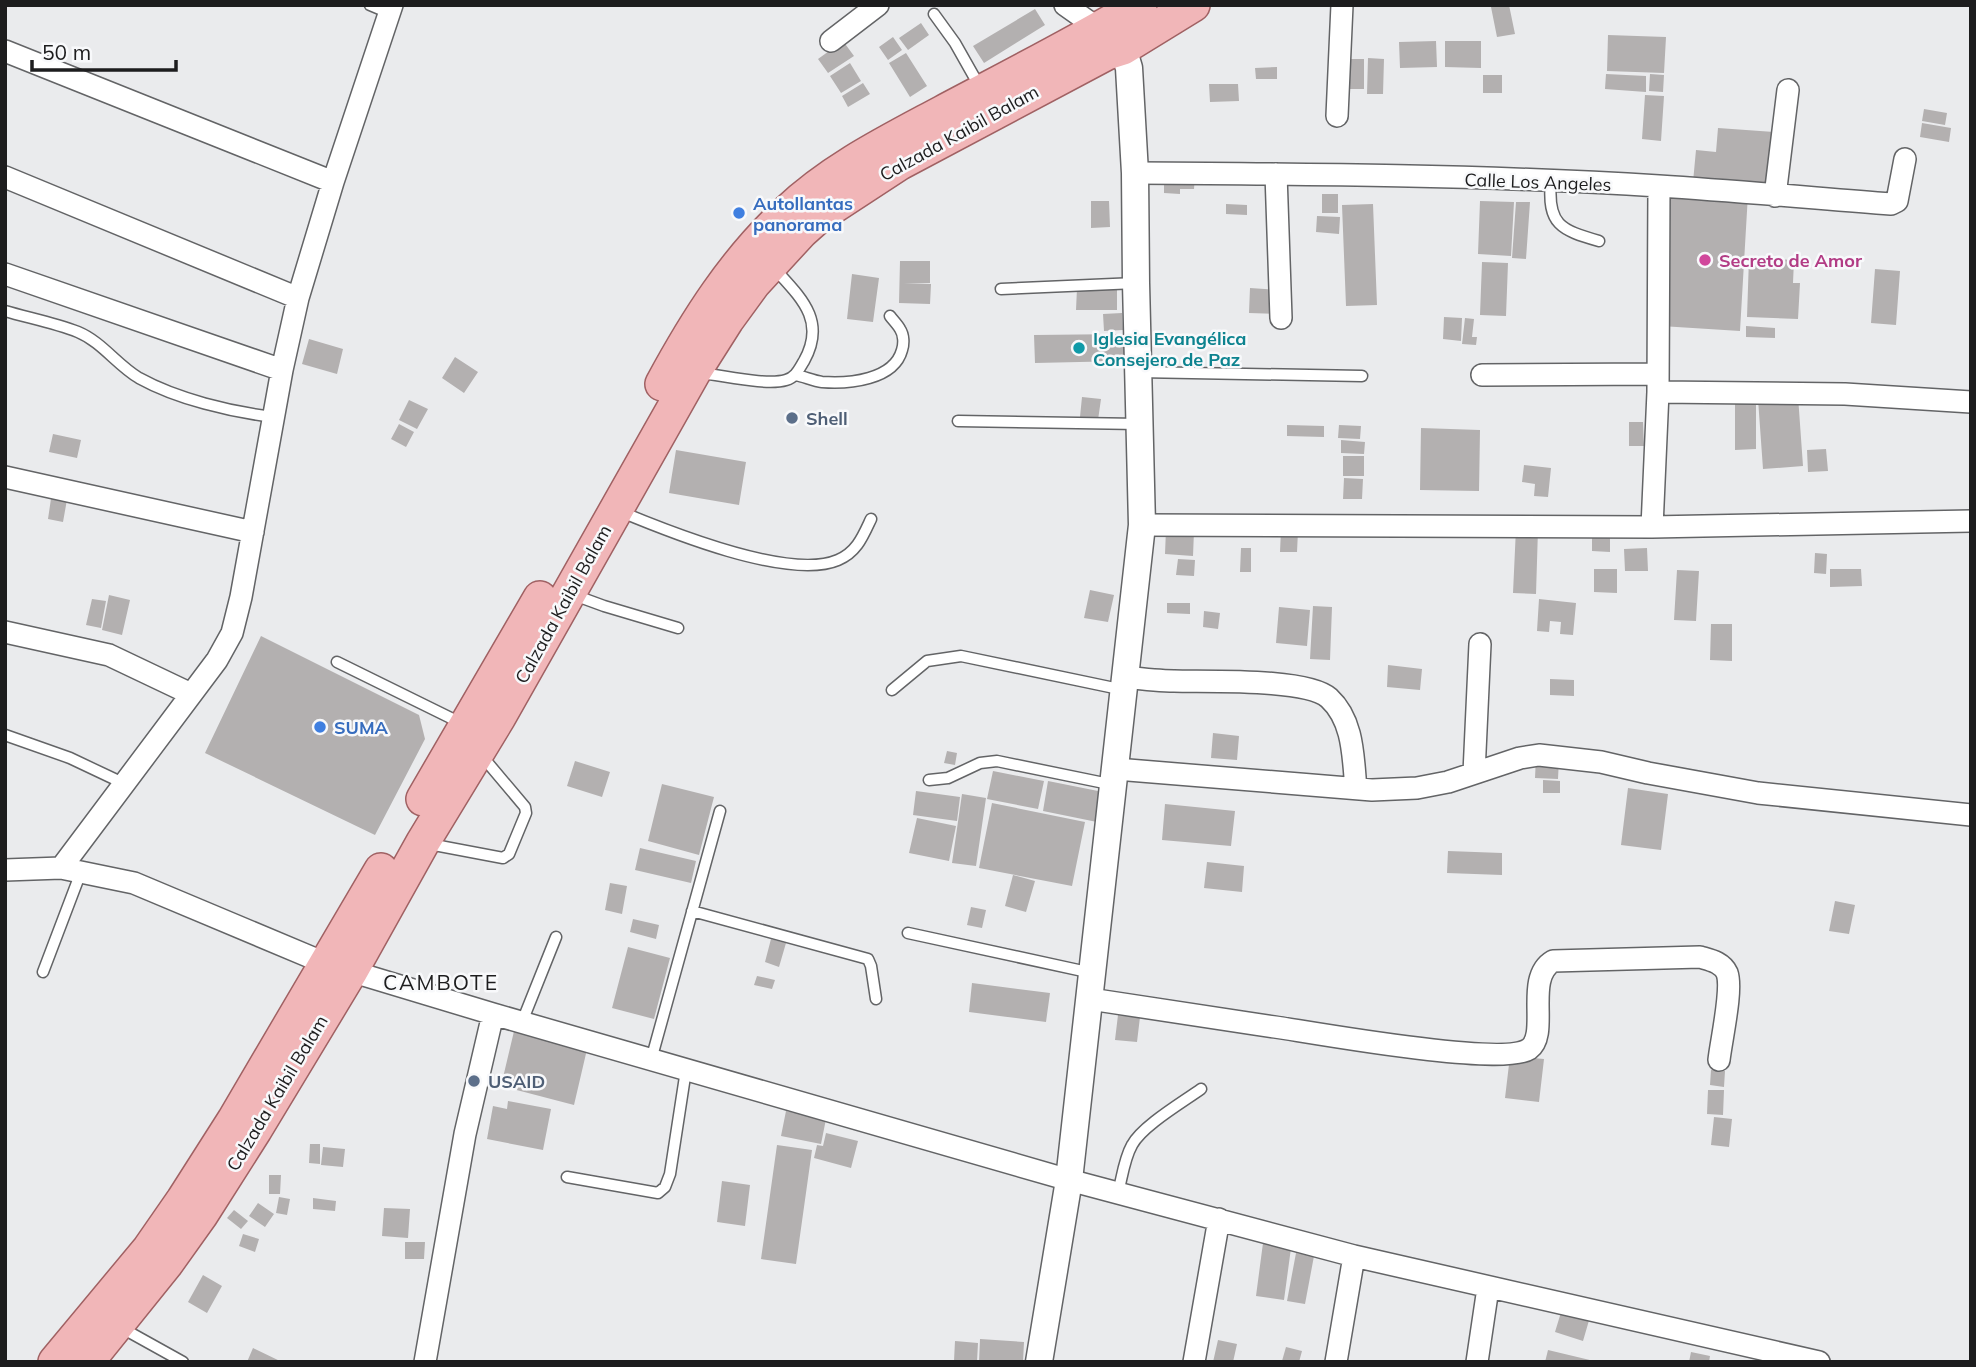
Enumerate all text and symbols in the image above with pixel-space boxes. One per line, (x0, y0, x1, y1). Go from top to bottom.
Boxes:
scale bar (32, 28, 175, 72)
text: 50 m (42, 39, 91, 65)
street label: Calzada Kaibil Balam (876, 80, 1042, 186)
street label: Calle Los Angeles (1464, 168, 1612, 196)
place label: Autollantas panorama (753, 192, 853, 236)
marker: Autollantas panorama (731, 205, 747, 221)
place label: Secreto de Amor (1719, 249, 1863, 272)
marker: Secreto de Amor (1697, 252, 1713, 268)
place label: Iglesia Evangélica Consejero de Paz (1093, 327, 1247, 371)
marker: Iglesia Evangélica Consejero de Paz (1071, 340, 1087, 356)
place label: Shell (806, 407, 848, 430)
marker: Shell (784, 410, 800, 426)
street label: Calzada Kaibil Balam (510, 521, 616, 687)
place label: SUMA (334, 716, 389, 739)
marker: SUMA (312, 719, 328, 735)
district label: CAMBOTE (383, 969, 499, 995)
street label: Calzada Kaibil Balam (221, 1011, 333, 1175)
place label: USAID (488, 1070, 545, 1093)
marker: USAID (466, 1073, 482, 1089)

